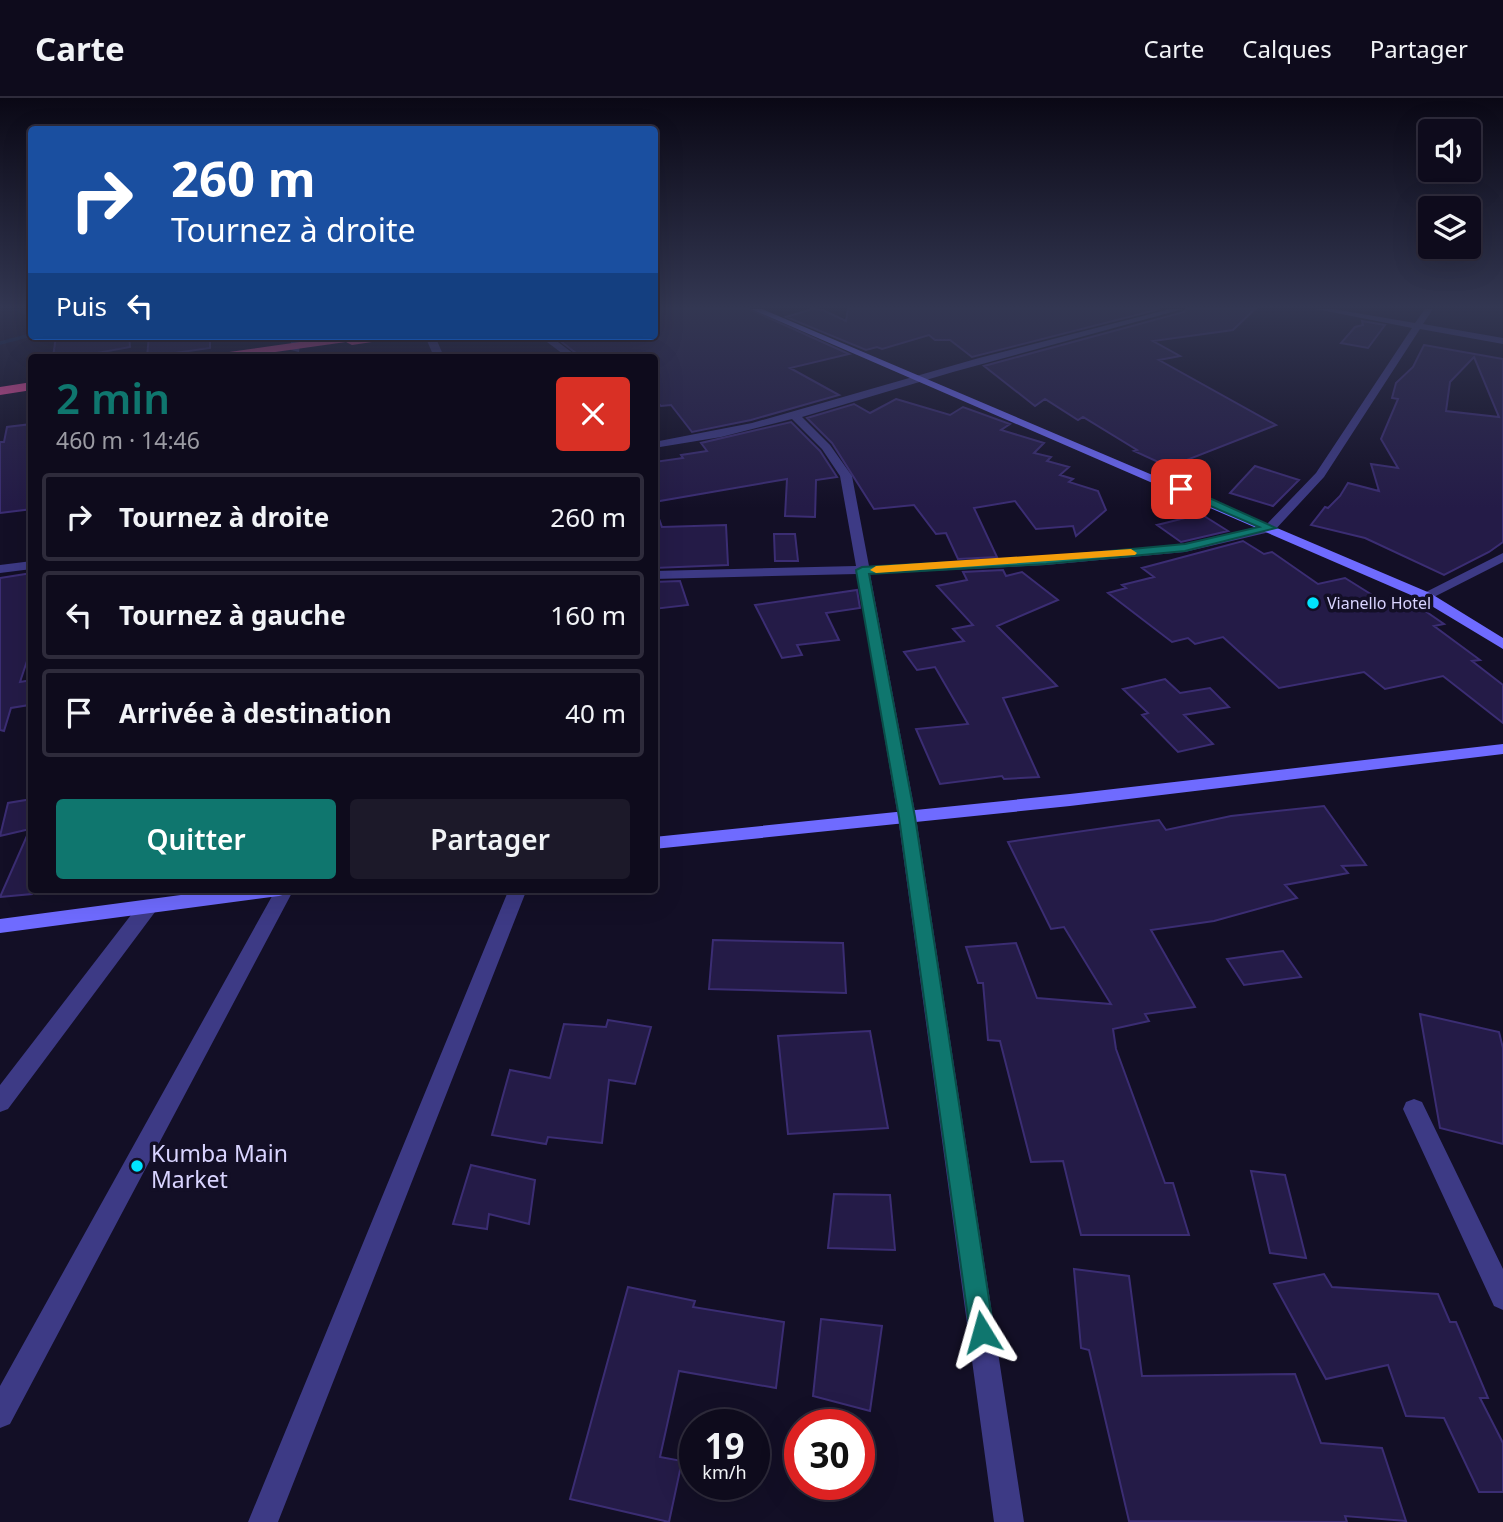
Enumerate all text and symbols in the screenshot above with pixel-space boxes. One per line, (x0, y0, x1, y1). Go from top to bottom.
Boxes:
text: Carte (35, 26, 125, 71)
text: Carte (1144, 32, 1204, 65)
text: Calques (1242, 32, 1332, 65)
text: Partager (1370, 32, 1468, 65)
map controls (1418, 119, 1481, 259)
button: sound (1418, 119, 1481, 182)
text: 260 m (171, 145, 316, 211)
icon: right (56, 154, 147, 245)
button: layers (1418, 196, 1481, 259)
text: Tournez à droite (171, 208, 416, 251)
icon: left (121, 287, 159, 325)
text: Puis (56, 288, 107, 324)
text: 2 min (56, 369, 170, 426)
button: close (556, 377, 630, 451)
text: 460 m · 14:46 (56, 424, 200, 456)
pin (1151, 459, 1211, 519)
icon: arrive (1162, 470, 1200, 508)
icon: right (60, 498, 98, 536)
text: Tournez à droite (119, 499, 329, 535)
text: 260 m (550, 499, 626, 535)
place label: Vianello Hotel (1327, 592, 1431, 614)
marker: Vianello Hotel (1305, 595, 1321, 611)
icon: left (60, 596, 98, 634)
text: Tournez à gauche (119, 597, 346, 633)
text: 160 m (550, 597, 626, 633)
icon: arrive (60, 694, 98, 732)
text: Arrivée à destination (119, 695, 392, 731)
text: 40 m (565, 695, 626, 731)
button: Quitter (56, 799, 336, 879)
button: Partager (350, 799, 630, 879)
place label: Kumba Main Market (151, 1137, 288, 1195)
marker: Kumba Main Market (129, 1158, 145, 1174)
position arrow (945, 1295, 1019, 1369)
speed limit sign: 30 (784, 1409, 875, 1500)
text: 19 (704, 1422, 745, 1469)
text: km/h (702, 1460, 747, 1484)

